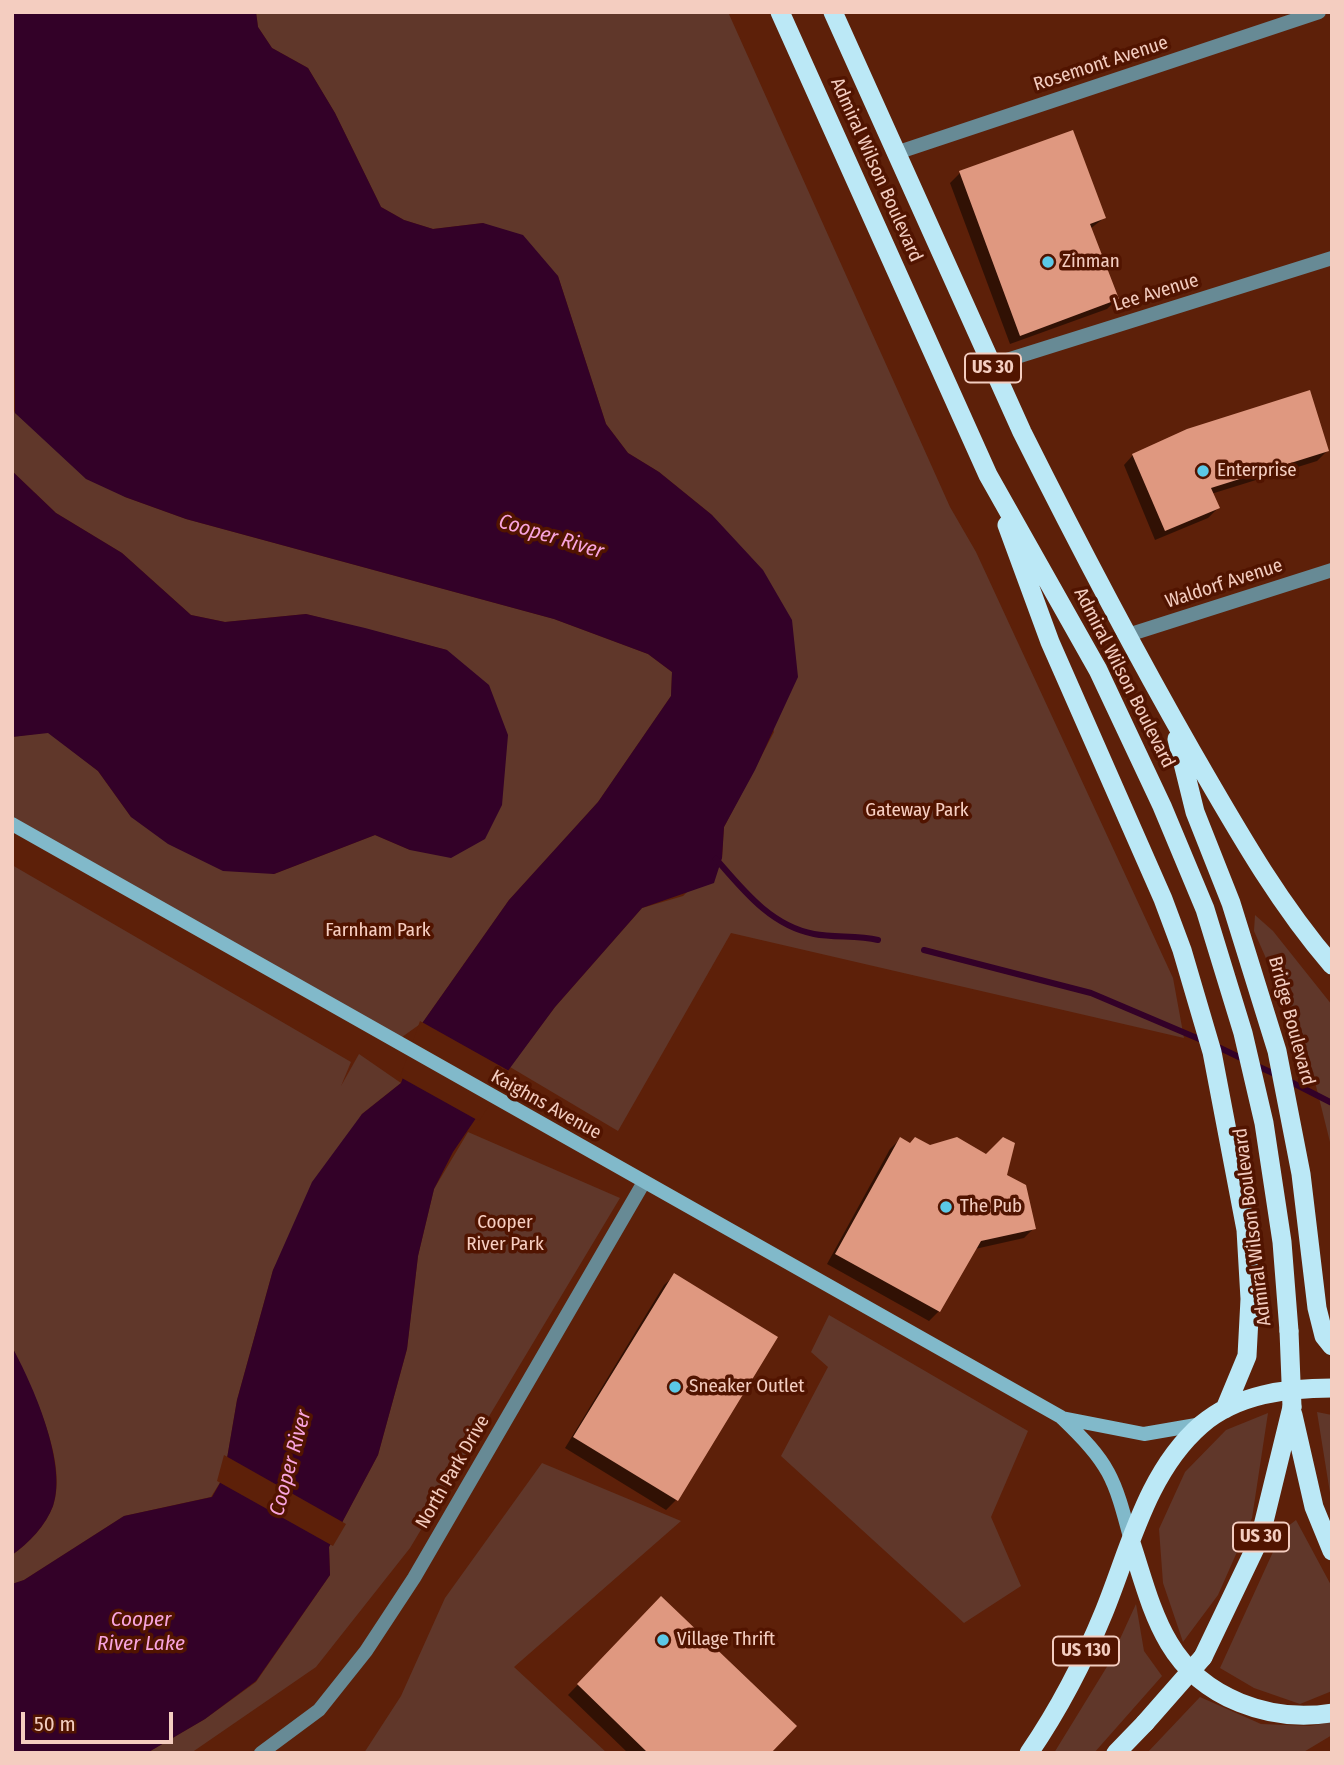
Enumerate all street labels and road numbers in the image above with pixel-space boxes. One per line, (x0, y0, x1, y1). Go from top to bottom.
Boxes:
street label: Rosemont Avenue (1031, 32, 1171, 96)
street label: Admiral Wilson Boulevard (825, 74, 927, 266)
street label: Lee Avenue (1110, 269, 1202, 317)
road number: US 30 (965, 354, 1021, 382)
street label: Waldorf Avenue (1163, 554, 1285, 614)
street label: Admiral Wilson Boulevard (1069, 584, 1179, 772)
street label: Bridge Boulevard (1263, 954, 1319, 1088)
street label: Kaighns Avenue (487, 1065, 605, 1145)
street label: Admiral Wilson Boulevard (1230, 1127, 1276, 1327)
street label: North Park Drive (411, 1411, 495, 1533)
road number: US 30 (1233, 1522, 1289, 1552)
road number: US 130 (1053, 1636, 1119, 1666)

